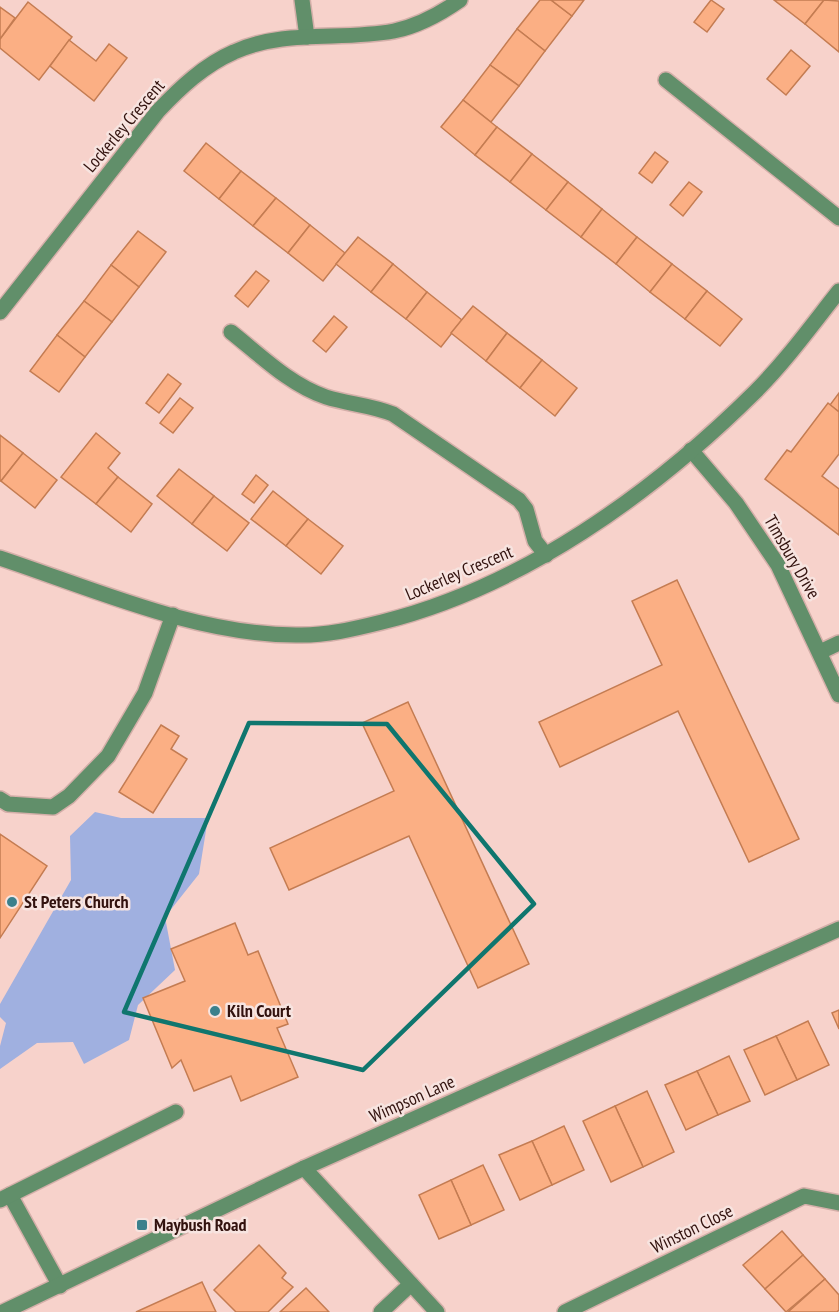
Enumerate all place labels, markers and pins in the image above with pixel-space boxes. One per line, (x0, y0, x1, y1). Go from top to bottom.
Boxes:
place label: St Peters Church (24, 890, 129, 913)
marker: St Peters Church (5, 895, 19, 909)
place label: Kiln Court (227, 999, 292, 1022)
marker: Kiln Court (208, 1004, 222, 1018)
place label: Maybush Road (154, 1213, 246, 1236)
marker: Maybush Road (135, 1218, 149, 1232)

